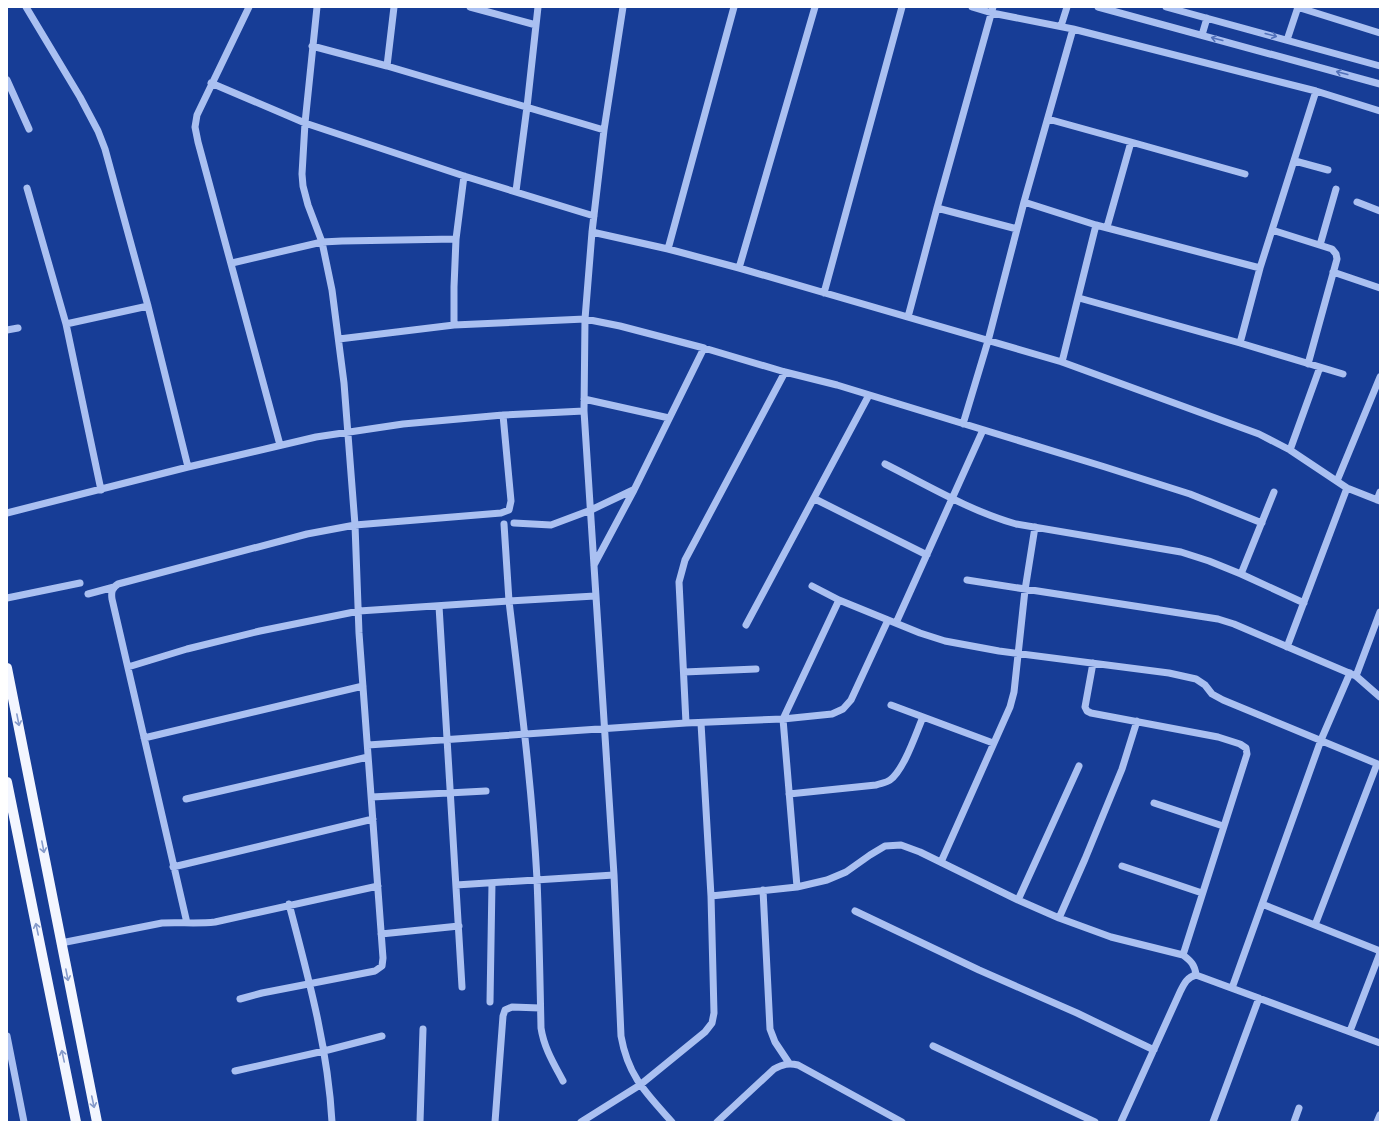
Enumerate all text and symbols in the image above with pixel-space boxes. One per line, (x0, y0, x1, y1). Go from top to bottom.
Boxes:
one-way arrow (1264, 32, 1277, 40)
one-way arrow (1211, 35, 1224, 43)
one-way arrow (1336, 69, 1349, 77)
one-way arrow (14, 713, 22, 726)
one-way arrow (39, 840, 47, 853)
one-way arrow (32, 923, 40, 936)
one-way arrow (63, 968, 71, 981)
one-way arrow (58, 1050, 66, 1063)
one-way arrow (89, 1095, 97, 1108)

